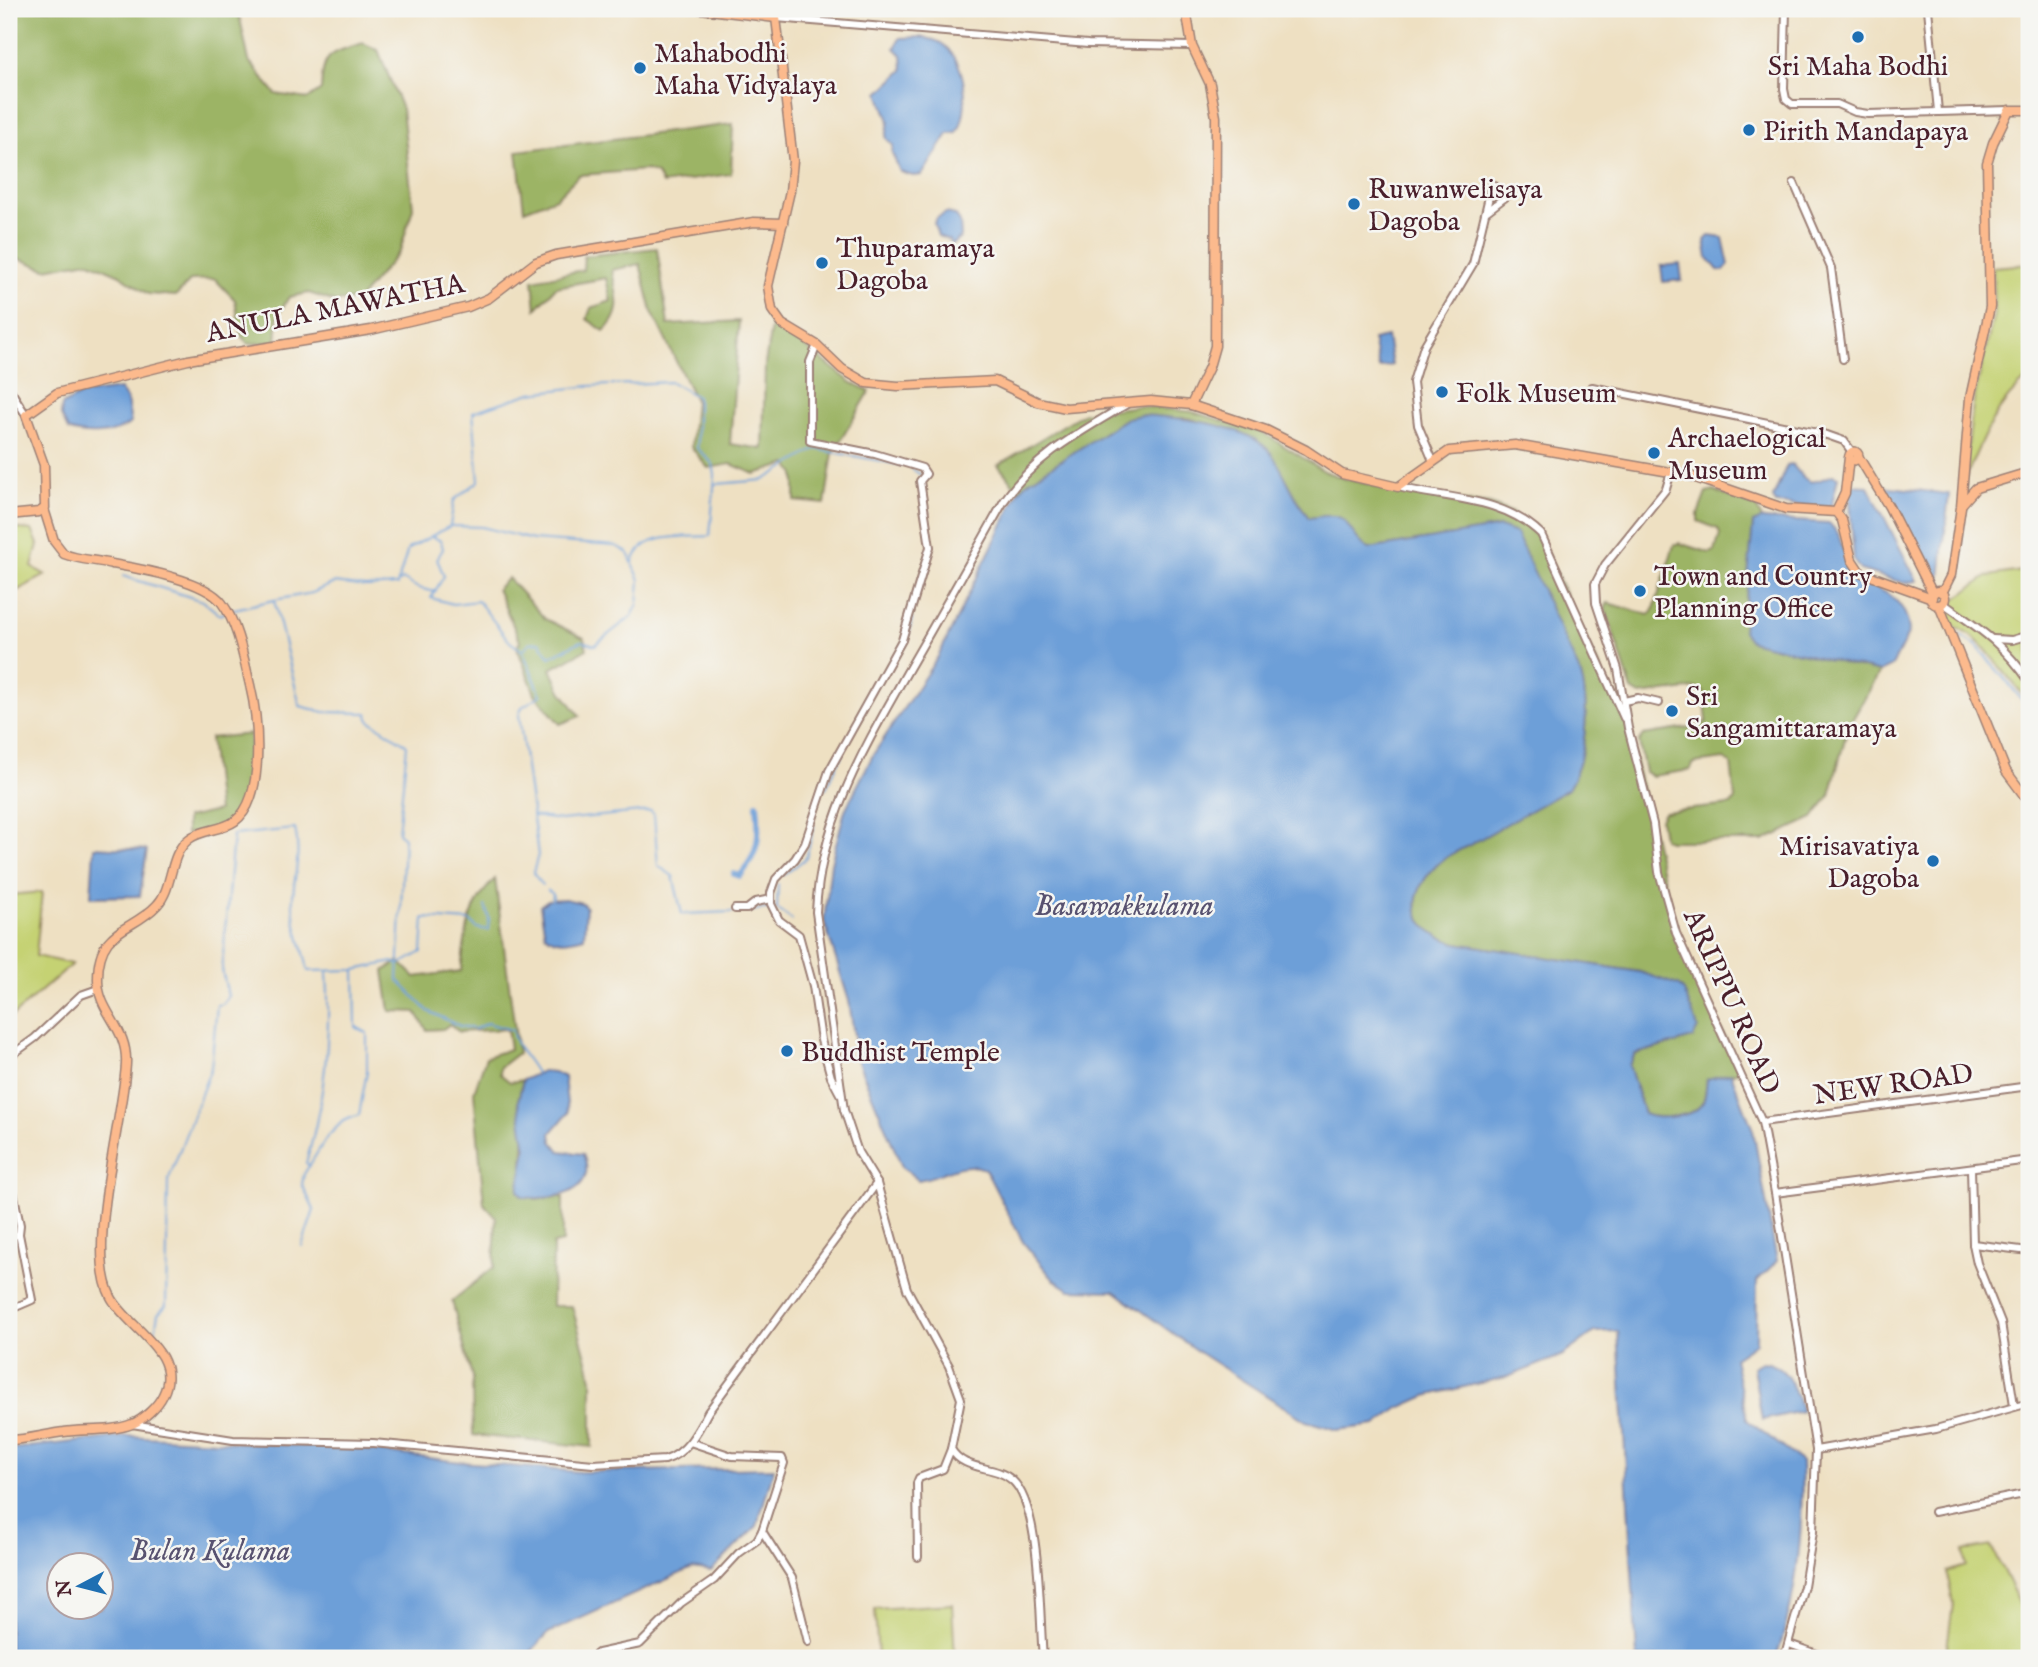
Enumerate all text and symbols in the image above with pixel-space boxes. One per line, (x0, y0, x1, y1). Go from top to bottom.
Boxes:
marker: Sri Maha Bodhi (1850, 29, 1866, 45)
place label: Mahabodhi Maha Vidyalaya (654, 37, 838, 104)
place label: Sri Maha Bodhi (1768, 50, 1948, 85)
marker: Mahabodhi Maha Vidyalaya (632, 60, 648, 76)
place label: Pirith Mandapaya (1763, 115, 1969, 150)
marker: Pirith Mandapaya (1741, 122, 1757, 138)
place label: Ruwanwelisaya Dagoba (1368, 173, 1543, 240)
marker: Ruwanwelisaya Dagoba (1346, 196, 1362, 212)
place label: Thuparamaya Dagoba (836, 232, 995, 299)
marker: Thuparamaya Dagoba (814, 255, 830, 271)
street label: ANULA MAWATHA (202, 267, 469, 352)
place label: Folk Museum (1456, 377, 1617, 412)
marker: Folk Museum (1434, 384, 1450, 400)
place label: Archaelogical Museum (1667, 422, 1826, 489)
marker: Archaelogical Museum (1646, 445, 1662, 461)
place label: Town and Country Planning Office (1654, 560, 1872, 627)
marker: Town and Country Planning Office (1632, 583, 1648, 599)
place label: Sri Sangamittaramaya (1686, 680, 1897, 747)
marker: Sri Sangamittaramaya (1664, 703, 1680, 719)
place label: Mirisavatiya Dagoba (1779, 830, 1920, 897)
marker: Mirisavatiya Dagoba (1925, 853, 1941, 869)
water label: Basawakkulama (1034, 888, 1214, 926)
street label: ARIPPU ROAD (1674, 903, 1787, 1100)
place label: Buddhist Temple (801, 1036, 1000, 1071)
marker: Buddhist Temple (779, 1043, 795, 1059)
street label: NEW ROAD (1811, 1057, 1975, 1114)
water label: Bulan Kulama (130, 1533, 290, 1571)
north arrow (46, 1552, 116, 1622)
text: N (52, 1578, 78, 1598)

